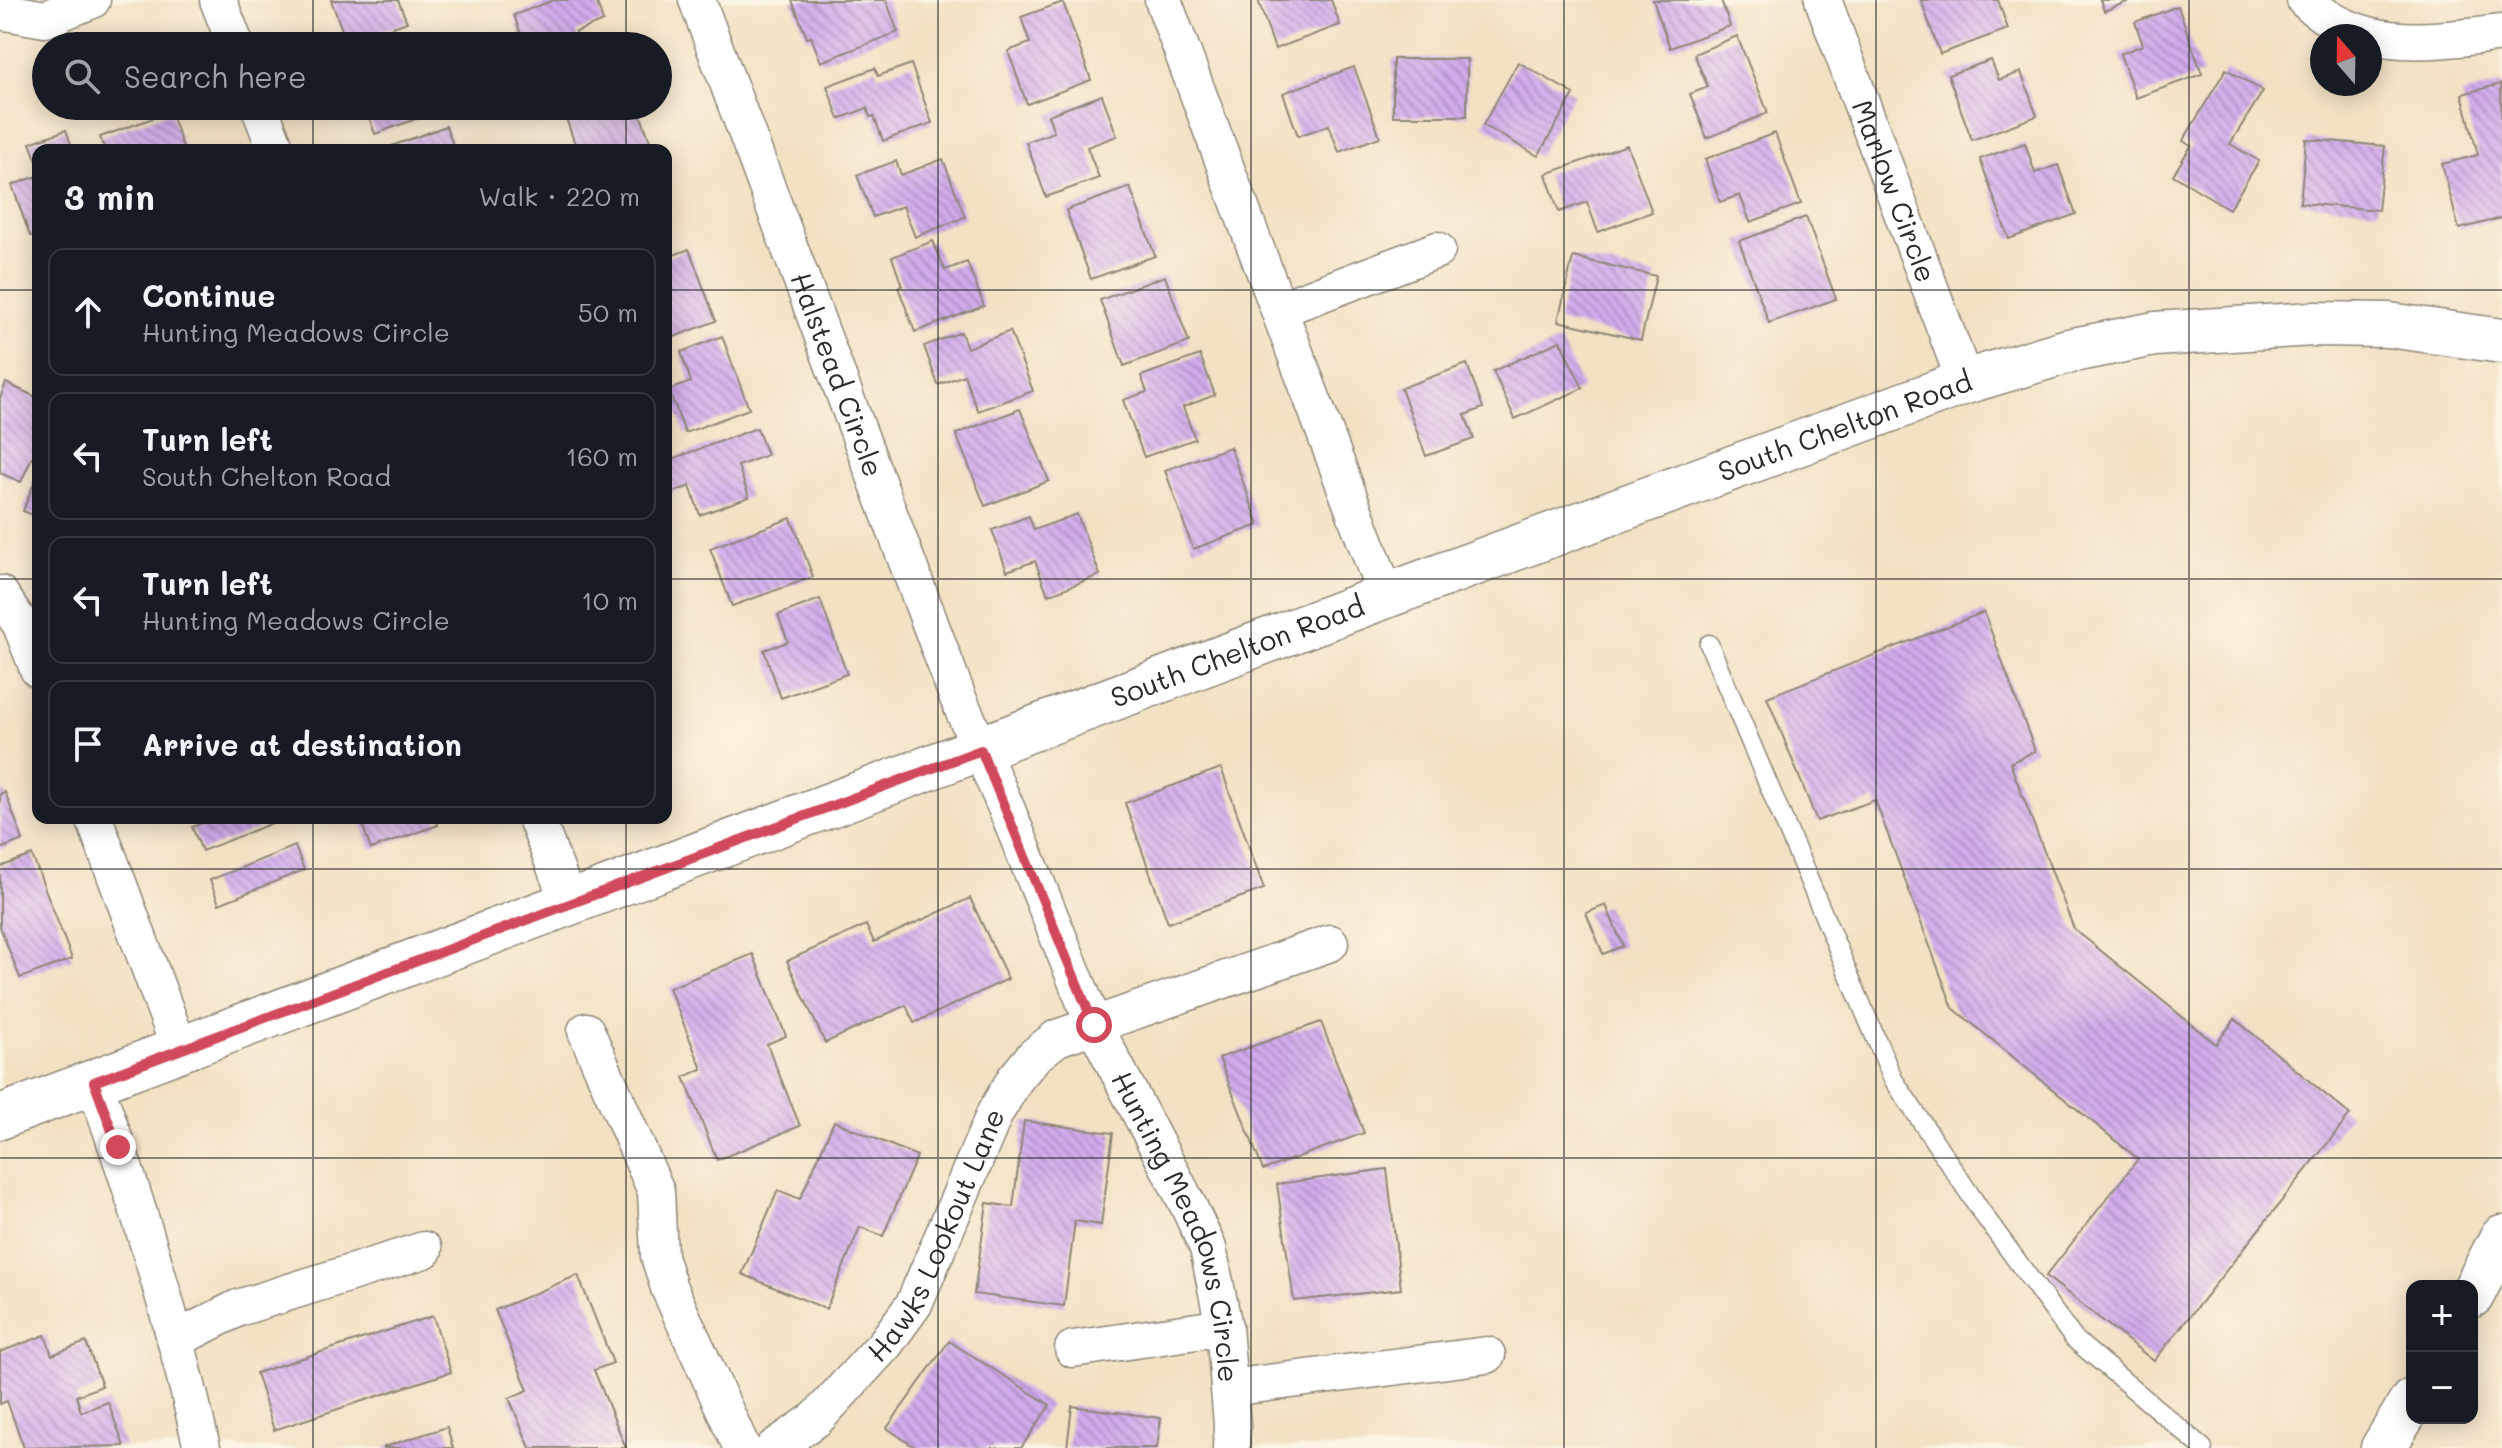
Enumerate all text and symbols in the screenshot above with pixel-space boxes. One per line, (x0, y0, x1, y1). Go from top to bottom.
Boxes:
north arrow (2310, 24, 2382, 96)
search box (32, 32, 672, 120)
icon: search (60, 54, 104, 98)
text: Search here (124, 56, 307, 96)
street label: Marlow Circle (1845, 95, 1945, 287)
text: 3 min (64, 174, 155, 219)
text: Walk · 220 m (479, 179, 640, 213)
street label: Halstead Circle (783, 267, 893, 481)
text: Continue (142, 275, 275, 315)
icon: ahead (66, 290, 110, 334)
text: 50 m (578, 295, 638, 329)
text: Hunting Meadows Circle (142, 315, 450, 349)
street label: South Chelton Road (1713, 362, 1977, 489)
text: Turn left (142, 419, 273, 459)
icon: left (66, 434, 110, 478)
text: 160 m (566, 439, 638, 473)
text: South Chelton Road (142, 459, 391, 493)
text: Turn left (142, 563, 273, 603)
icon: left (66, 578, 110, 622)
text: 10 m (581, 583, 638, 617)
street label: South Chelton Road (1105, 587, 1369, 715)
text: Hunting Meadows Circle (142, 603, 450, 637)
icon: arrive (66, 722, 110, 766)
text: Arrive at destination (142, 724, 462, 764)
route start (1076, 1007, 1112, 1043)
street label: Hunting Meadows Circle (1104, 1065, 1247, 1384)
street label: Hawks Lookout Lane (859, 1103, 1012, 1369)
route end (100, 1129, 136, 1165)
map controls (2406, 1280, 2478, 1424)
button: + (2406, 1280, 2478, 1352)
button: − (2406, 1352, 2478, 1424)

